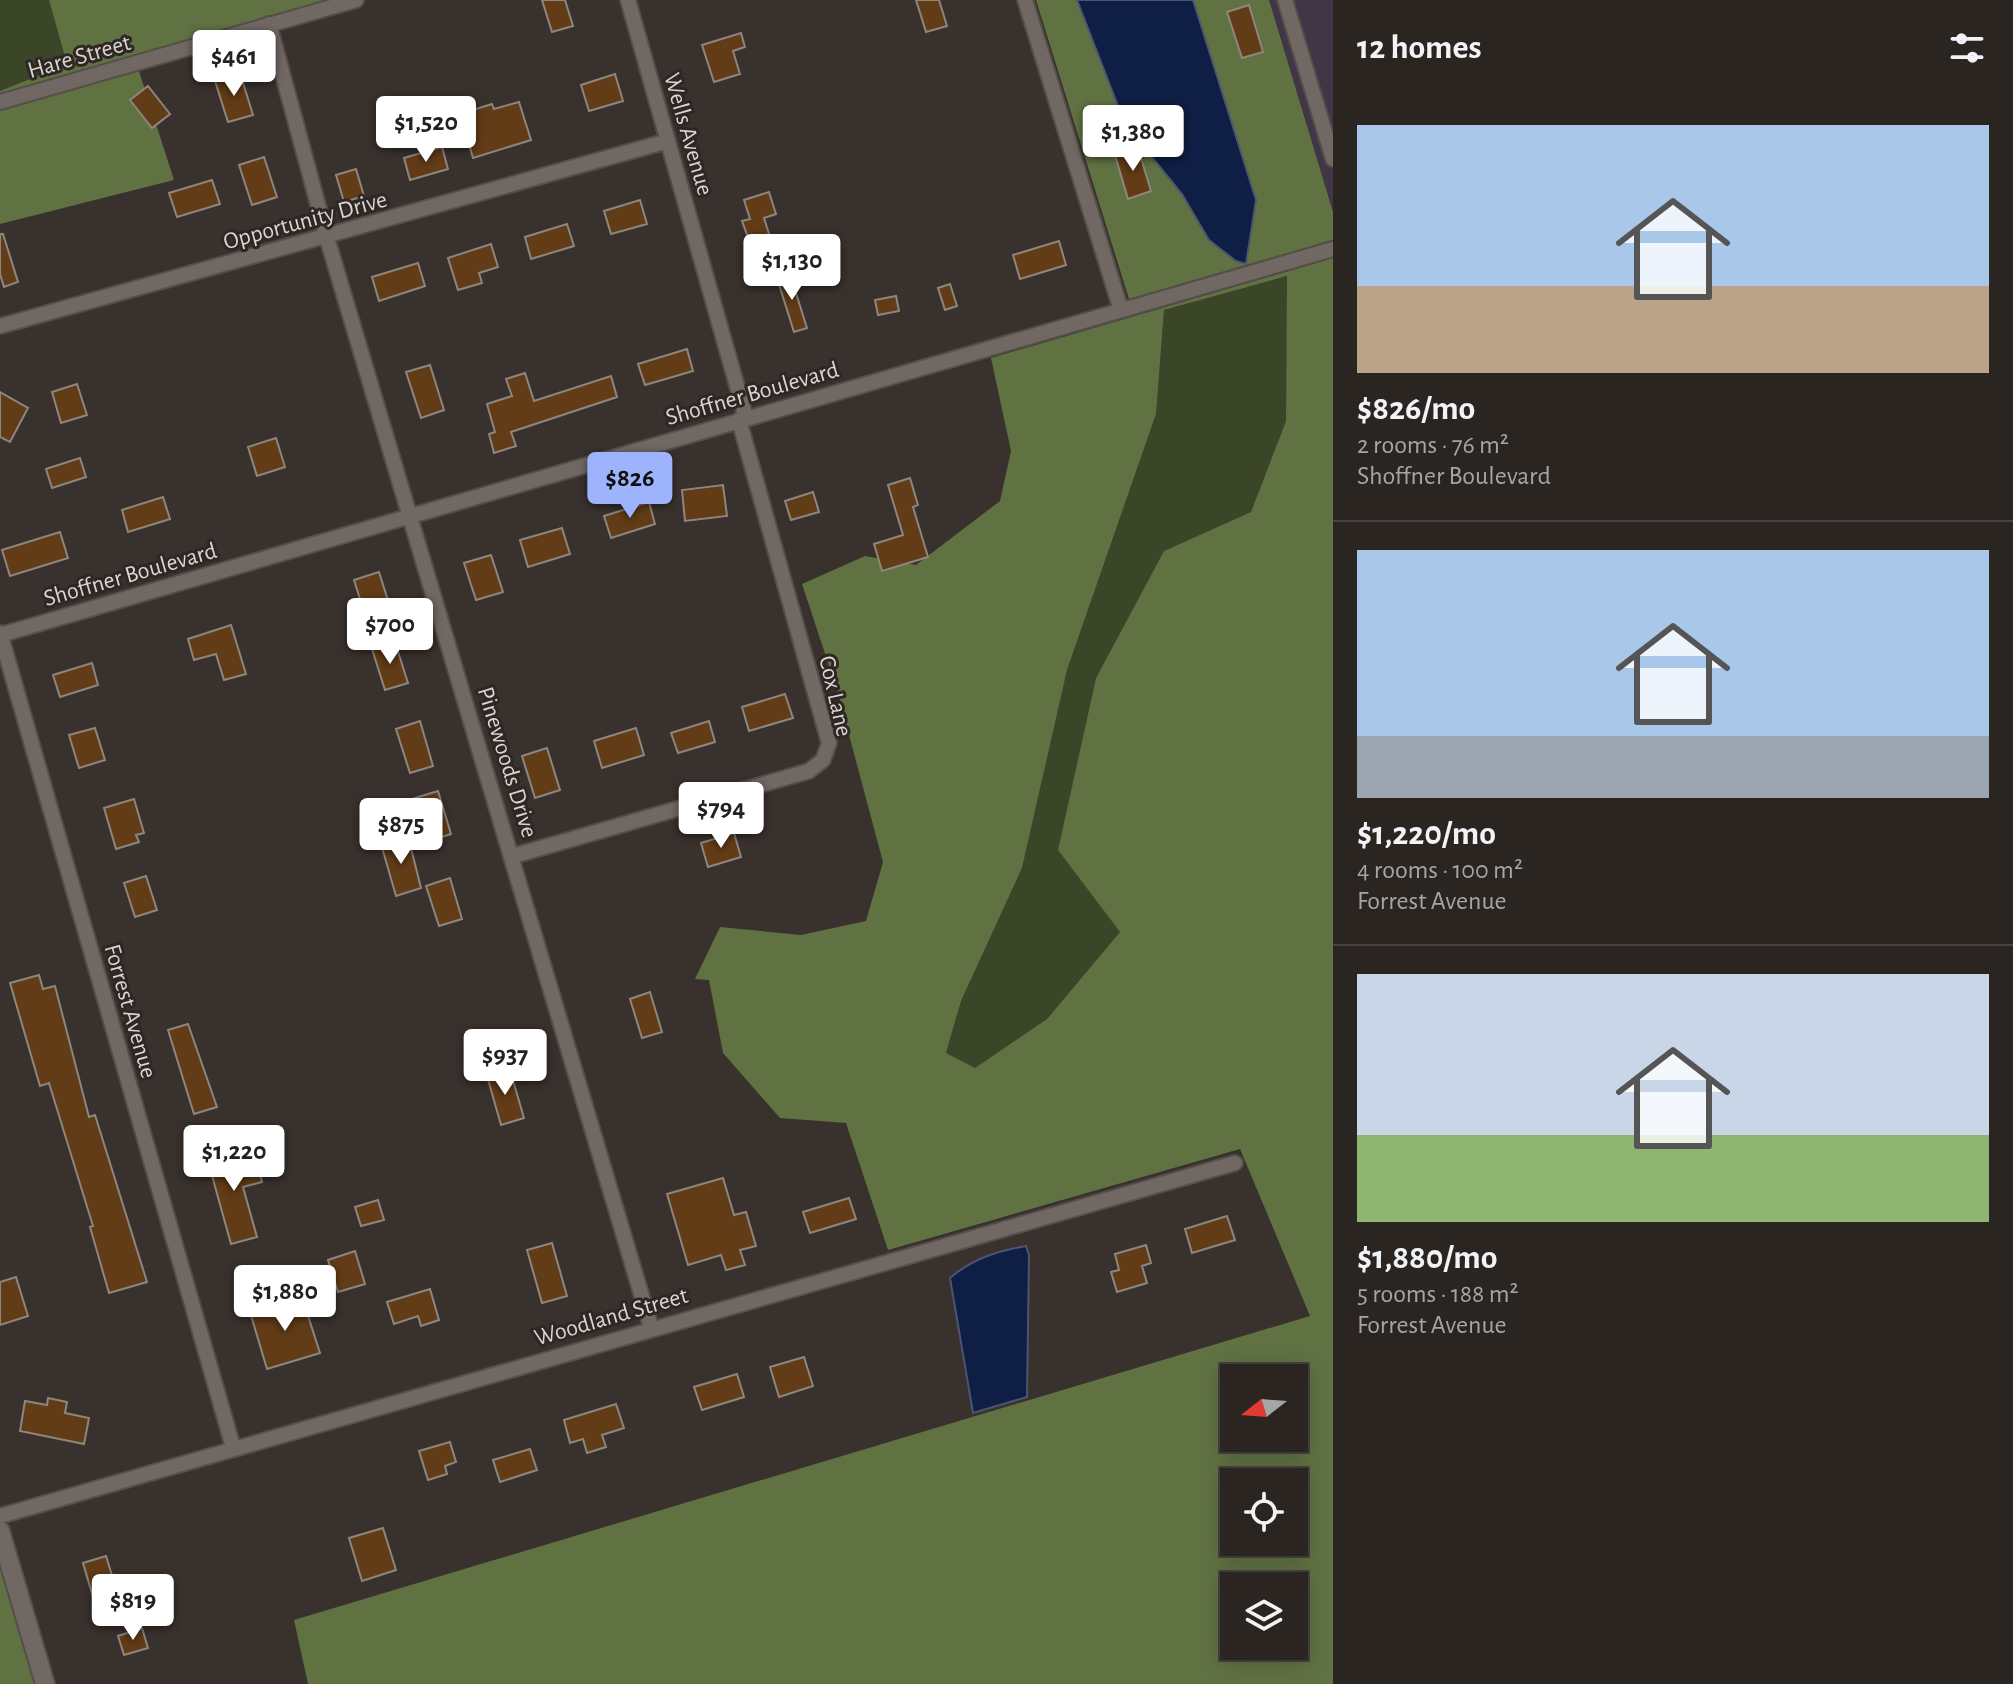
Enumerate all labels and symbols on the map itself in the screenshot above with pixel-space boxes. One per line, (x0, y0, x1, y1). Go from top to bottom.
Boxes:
pin: $461 (187, 30, 281, 98)
street label: Hare Street (25, 31, 134, 83)
street label: Wells Avenue (659, 70, 717, 198)
pin: $1,520 (361, 96, 491, 164)
pin: $1,380 (1068, 105, 1198, 173)
street label: Opportunity Drive (221, 188, 390, 254)
pin: $1,130 (727, 234, 857, 302)
street label: Shoffner Boulevard (663, 358, 842, 430)
pin: $826 (583, 452, 677, 520)
street label: Shoffner Boulevard (41, 539, 220, 611)
pin: $700 (343, 598, 437, 666)
street label: Cox Lane (814, 654, 856, 739)
street label: Pinewoods Drive (473, 684, 541, 841)
pin: $794 (674, 782, 768, 850)
pin: $875 (354, 798, 448, 866)
street label: Forrest Avenue (99, 942, 161, 1081)
pin: $937 (458, 1029, 552, 1097)
pin: $1,220 (169, 1125, 299, 1193)
pin: $1,880 (220, 1265, 350, 1333)
street label: Woodland Street (532, 1283, 691, 1350)
north arrow (1220, 1364, 1308, 1452)
pin: $819 (86, 1574, 180, 1642)

